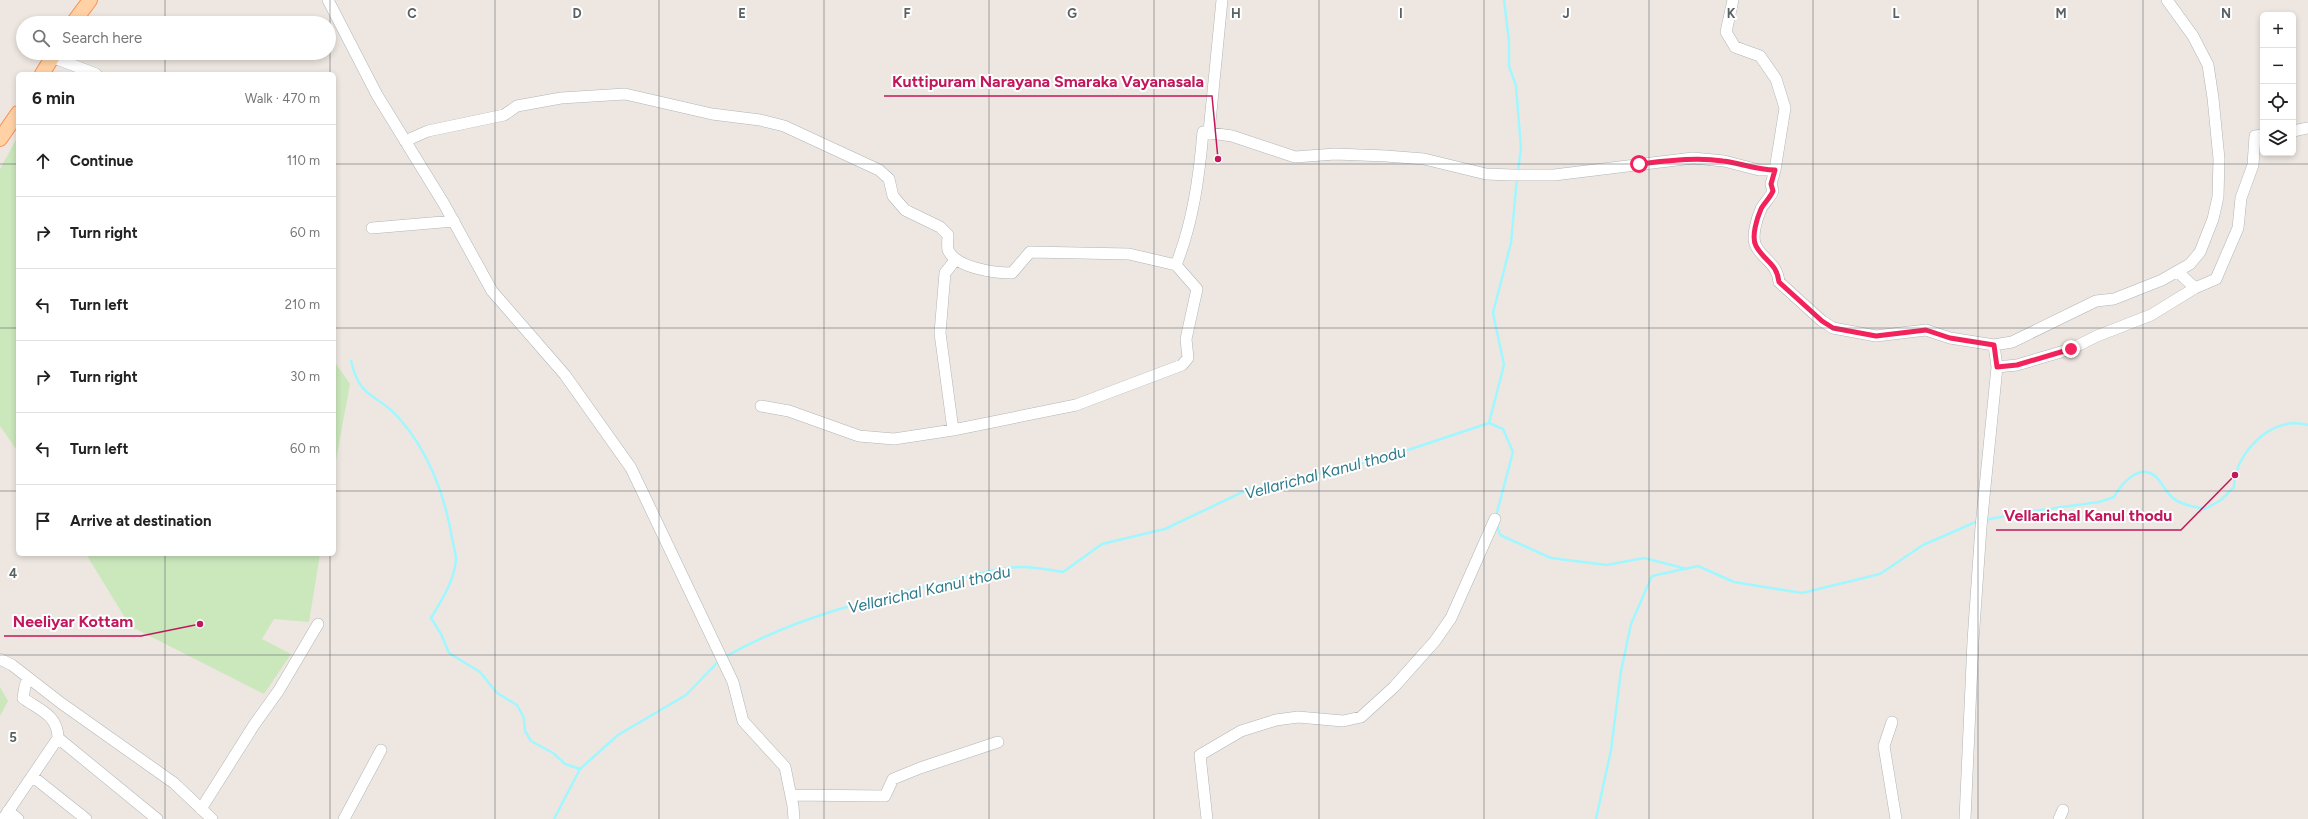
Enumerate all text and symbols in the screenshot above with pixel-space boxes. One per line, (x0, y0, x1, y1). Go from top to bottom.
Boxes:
text: C (407, 6, 417, 21)
text: D (572, 6, 582, 21)
text: E (738, 6, 746, 21)
text: F (903, 6, 911, 21)
text: G (1067, 6, 1077, 21)
text: H (1231, 6, 1241, 21)
text: I (1399, 6, 1403, 21)
text: J (1562, 6, 1570, 21)
text: K (1727, 6, 1736, 21)
text: L (1893, 6, 1900, 21)
text: M (2055, 6, 2067, 21)
text: N (2221, 6, 2231, 21)
map controls (2260, 12, 2296, 156)
button: + (2260, 12, 2296, 48)
search box (16, 16, 336, 60)
icon: search (30, 27, 52, 49)
text: Search here (62, 29, 142, 47)
button: − (2260, 48, 2296, 84)
callout: Kuttipuram Narayana Smaraka Vayanasala (884, 68, 1212, 96)
text: Kuttipuram Narayana Smaraka Vayanasala (892, 72, 1204, 91)
button: locate (2260, 84, 2296, 120)
text: 6 min (32, 88, 75, 108)
text: Walk · 470 m (245, 91, 320, 106)
button: layers (2260, 120, 2296, 156)
icon: ahead (32, 150, 54, 172)
text: Continue (70, 152, 133, 170)
text: 110 m (287, 153, 320, 168)
route start (1630, 155, 1648, 173)
icon: right (32, 222, 54, 244)
text: Turn right (70, 224, 138, 242)
text: 60 m (290, 225, 320, 240)
icon: left (32, 294, 54, 316)
text: Turn left (70, 296, 128, 314)
text: 210 m (285, 297, 320, 312)
route end (2062, 340, 2080, 358)
icon: right (32, 366, 54, 388)
text: Turn right (70, 368, 138, 386)
text: 30 m (290, 369, 320, 384)
icon: left (32, 438, 54, 460)
text: Turn left (70, 440, 128, 458)
text: 60 m (290, 441, 320, 456)
water label: Vellarichal Kanul thodu (1242, 442, 1408, 503)
callout: Vellarichal Kanul thodu (1996, 502, 2181, 530)
text: Vellarichal Kanul thodu (2004, 506, 2172, 525)
icon: arrive (32, 510, 54, 532)
text: Arrive at destination (70, 512, 211, 530)
water label: Vellarichal Kanul thodu (846, 561, 1012, 617)
text: 4 (9, 566, 17, 581)
callout: Neeliyar Kottam (4, 608, 141, 636)
text: Neeliyar Kottam (13, 612, 133, 631)
text: 5 (9, 730, 17, 745)

